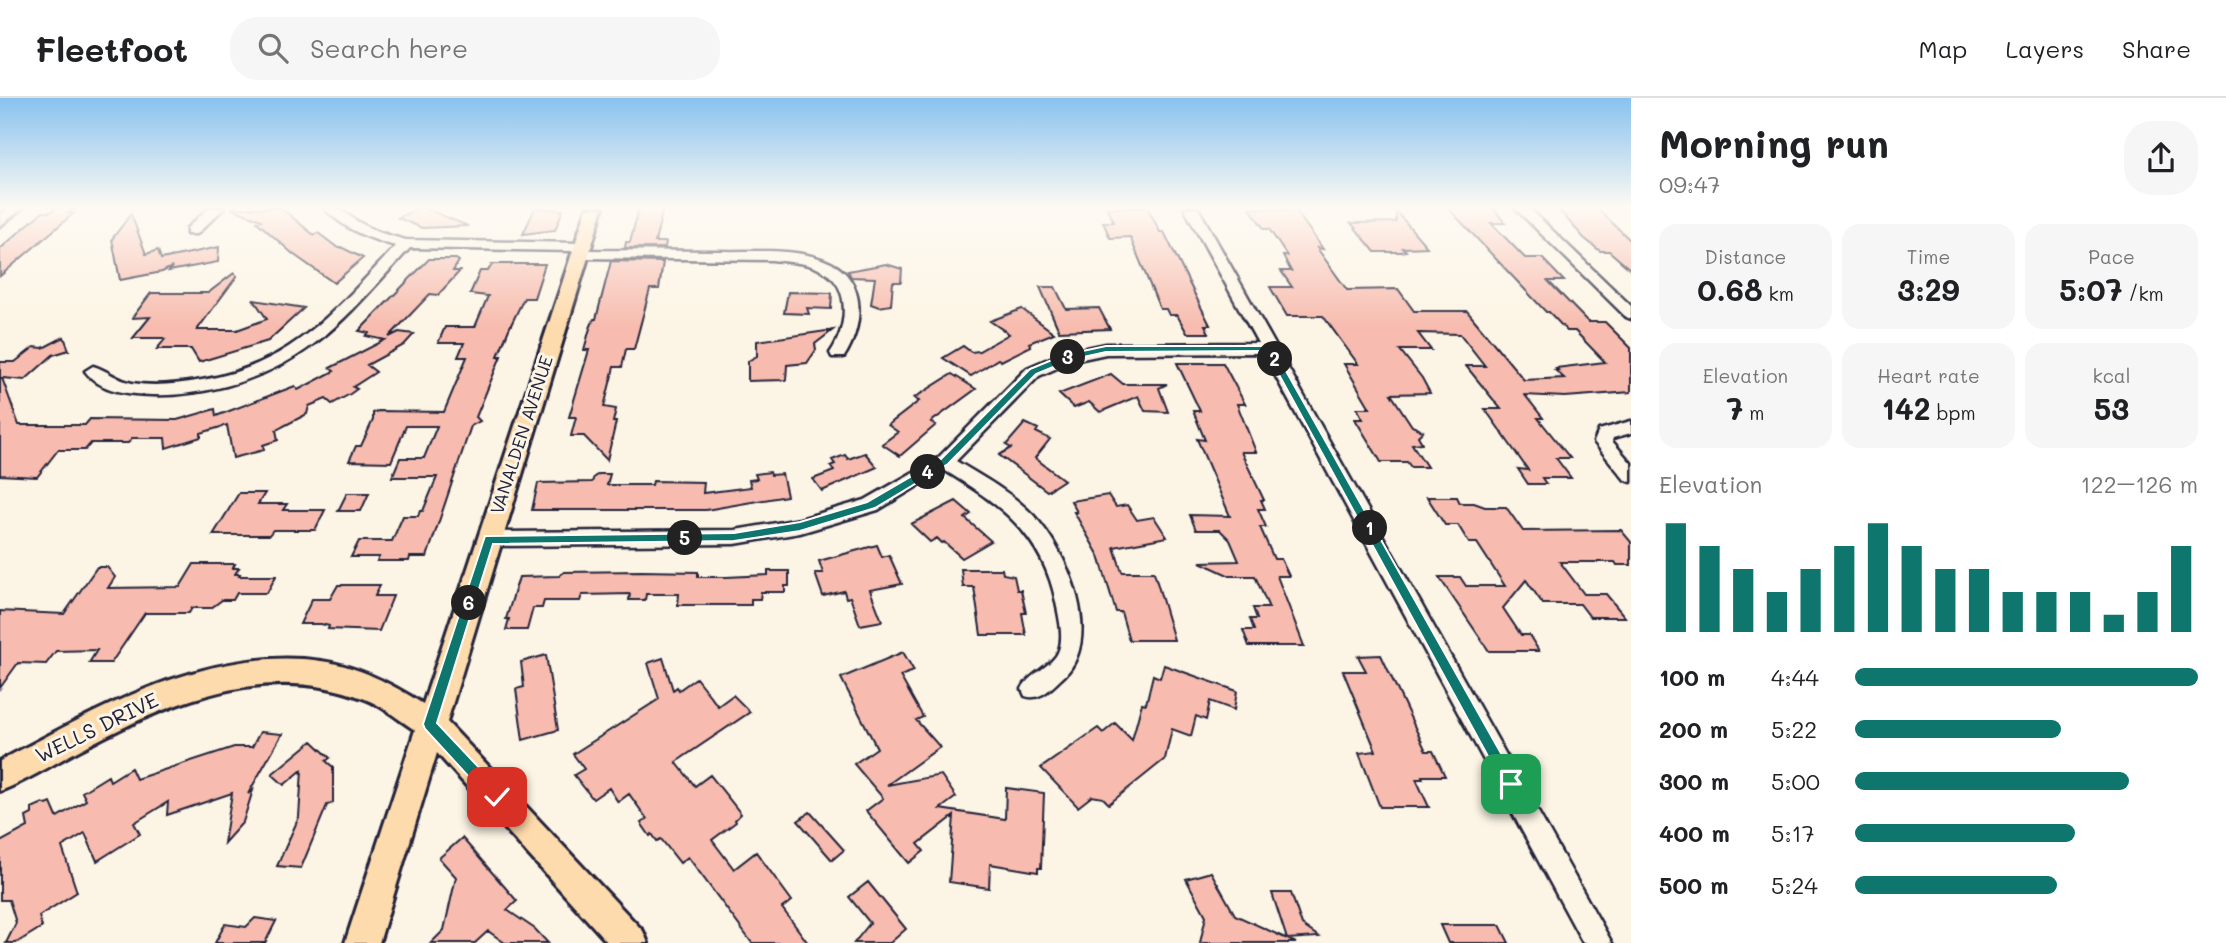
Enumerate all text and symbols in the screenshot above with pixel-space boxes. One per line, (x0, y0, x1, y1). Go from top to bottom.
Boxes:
search box (230, 17, 720, 80)
text: Fleetfoot (35, 27, 188, 70)
icon: search (254, 29, 292, 67)
text: Search here (310, 31, 468, 65)
text: Map (1919, 33, 1967, 64)
text: Layers (2005, 33, 2084, 64)
text: Share (2122, 33, 2191, 64)
text: Morning run (1659, 118, 1889, 168)
button: share (2124, 121, 2198, 195)
text: 09:47 (1659, 169, 1720, 199)
text: Distance (1705, 244, 1786, 269)
text: Time (1907, 244, 1950, 269)
text: Pace (2088, 244, 2135, 269)
text: 0.68 (1697, 269, 1762, 309)
text: 3:29 (1897, 269, 1960, 309)
text: 5:07 (2059, 269, 2122, 309)
text: km (1762, 281, 1794, 306)
text: /km (2122, 281, 2164, 306)
pin: 3 (1050, 340, 1086, 374)
pin: 2 (1258, 342, 1292, 376)
text: 3 (1062, 344, 1073, 369)
text: 2 (1269, 346, 1280, 371)
street label: VANALDEN AVENUE (484, 352, 558, 517)
text: Elevation (1703, 363, 1788, 388)
text: Heart rate (1877, 363, 1980, 388)
text: kcal (2093, 363, 2130, 388)
text: 7 (1727, 388, 1743, 428)
text: 142 (1881, 388, 1931, 428)
text: 53 (2094, 388, 2129, 428)
text: m (1743, 400, 1764, 425)
text: bpm (1931, 400, 1976, 425)
pin: 4 (911, 454, 946, 490)
text: 4 (921, 459, 934, 484)
text: Elevation (1659, 469, 1762, 499)
text: 122–126 m (2081, 469, 2198, 499)
pin: 1 (1352, 510, 1388, 546)
text: 1 (1365, 515, 1374, 540)
pin: 5 (668, 520, 702, 556)
text: 5 (679, 525, 690, 550)
pin: 6 (452, 586, 486, 620)
text: 6 (463, 590, 474, 615)
text: 100 m (1659, 662, 1725, 692)
text: 4:44 (1771, 662, 1819, 692)
street label: WELLS DRIVE (30, 685, 162, 768)
text: 200 m (1659, 714, 1728, 744)
text: 5:22 (1771, 714, 1817, 744)
pin (1481, 754, 1541, 814)
icon: arrive (1492, 765, 1530, 803)
text: 300 m (1659, 766, 1729, 796)
text: 5:00 (1771, 766, 1820, 796)
pin (467, 767, 527, 827)
icon: check (478, 778, 516, 816)
text: 400 m (1659, 818, 1730, 848)
text: 5:17 (1771, 818, 1815, 848)
text: 500 m (1659, 870, 1729, 900)
text: 5:24 (1771, 870, 1818, 900)

